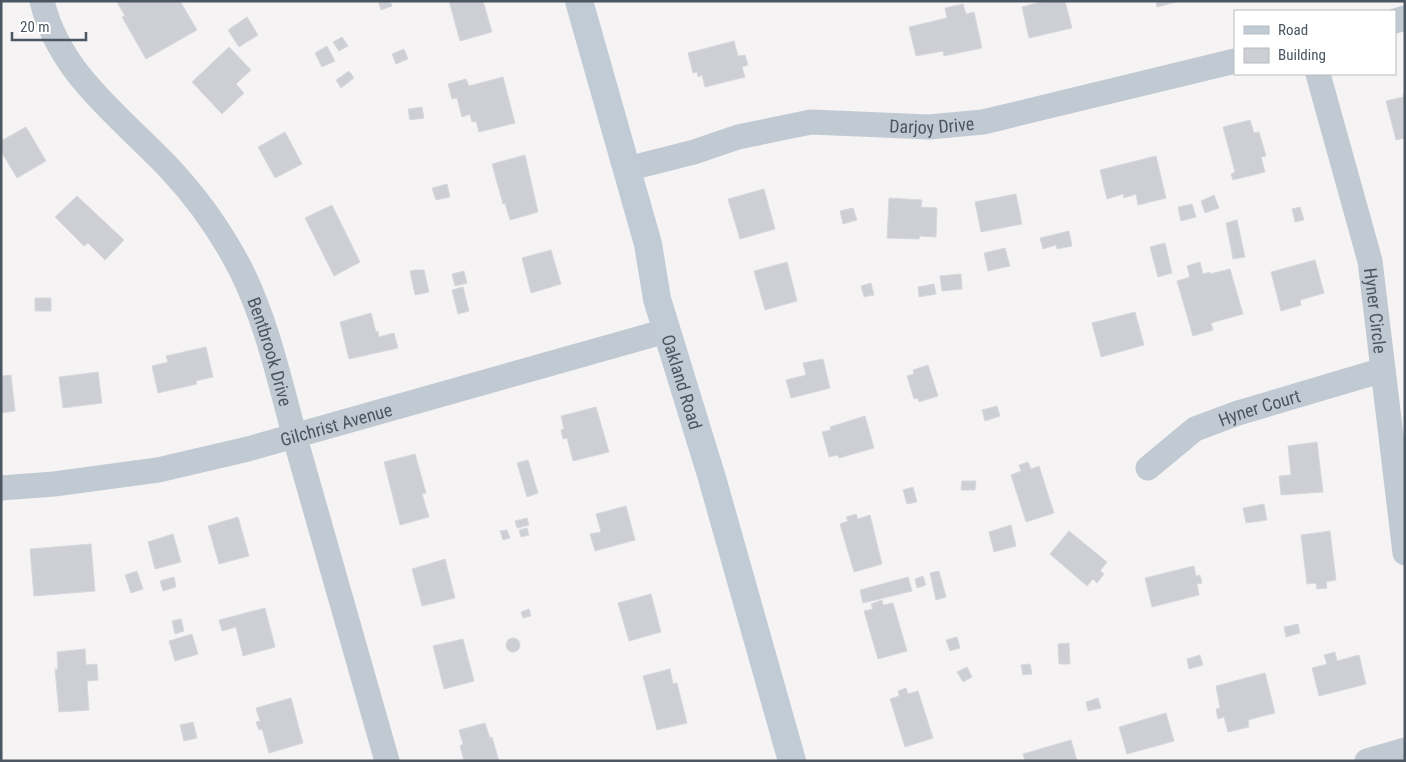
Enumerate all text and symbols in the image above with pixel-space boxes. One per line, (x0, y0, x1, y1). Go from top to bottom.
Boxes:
scale bar (12, 10, 86, 42)
legend (1234, 10, 1396, 75)
text: 20 m (20, 18, 50, 36)
text: Road (1278, 21, 1308, 39)
text: Building (1278, 46, 1326, 64)
street label: Darjoy Drive (889, 112, 975, 138)
street label: Hyner Circle (1360, 267, 1391, 355)
street label: Bentbrook Drive (244, 294, 297, 408)
street label: Oakland Road (658, 332, 707, 432)
street label: Hyner Court (1215, 385, 1303, 430)
street label: Gilchrist Avenue (278, 398, 394, 450)

